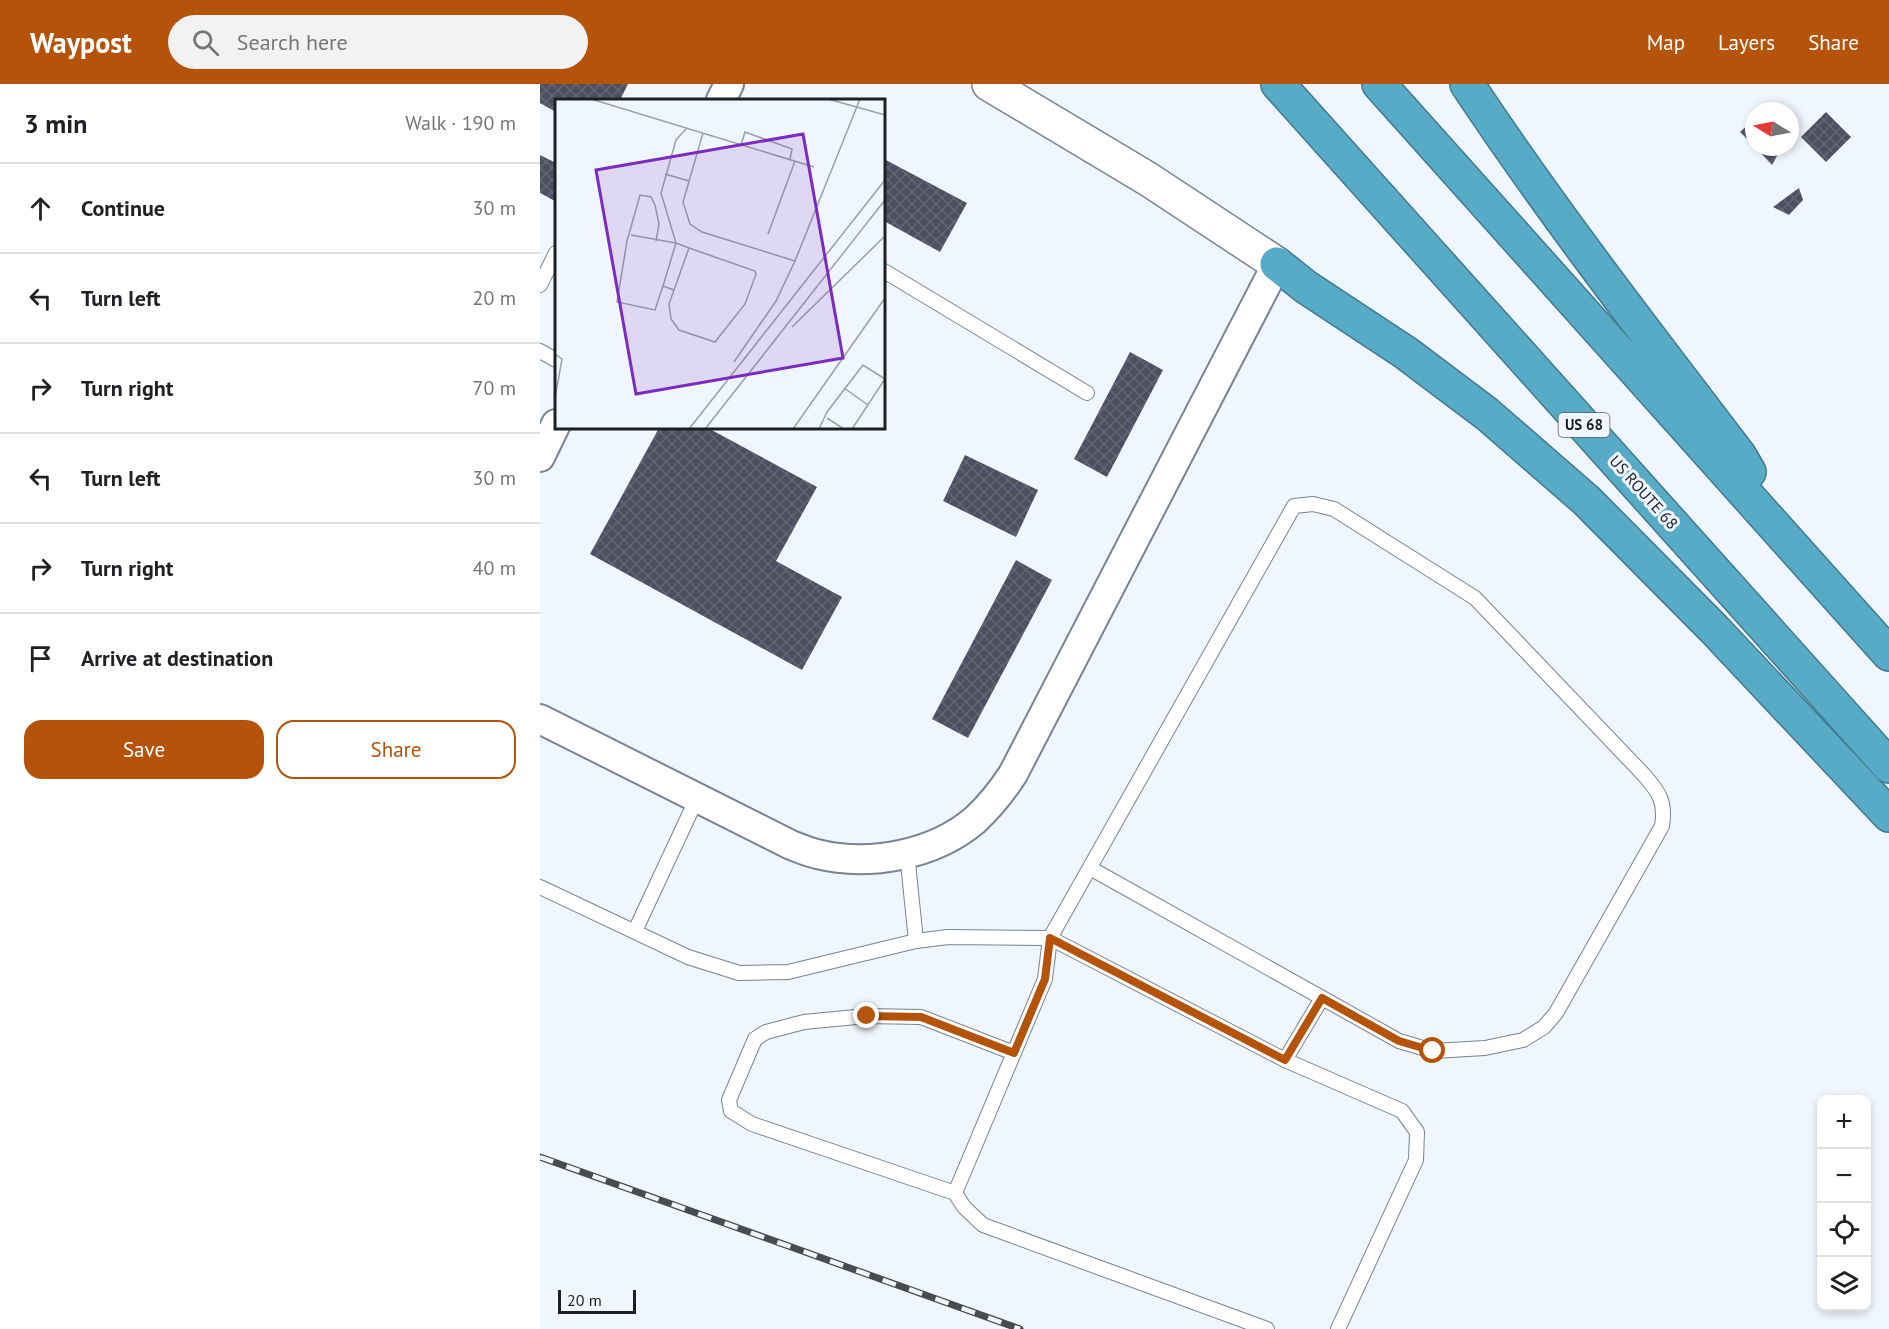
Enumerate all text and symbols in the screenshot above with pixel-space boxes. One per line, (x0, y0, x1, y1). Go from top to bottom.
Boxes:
search box (168, 15, 588, 69)
text: Waypost (30, 24, 132, 61)
icon: search (189, 26, 222, 59)
text: Search here (237, 28, 348, 56)
text: Map (1647, 29, 1685, 56)
text: Layers (1718, 29, 1775, 56)
text: Share (1808, 29, 1859, 56)
inset map (555, 99, 885, 429)
north arrow (1745, 102, 1799, 156)
text: 3 min (24, 107, 87, 140)
text: Walk · 190 m (405, 110, 516, 136)
icon: ahead (24, 192, 57, 225)
text: Continue (81, 194, 165, 222)
text: 30 m (473, 195, 516, 221)
icon: left (24, 282, 57, 315)
text: Turn left (81, 284, 161, 312)
text: 20 m (473, 285, 516, 311)
icon: right (24, 372, 57, 405)
text: Turn right (81, 374, 173, 402)
text: 70 m (473, 375, 516, 401)
road number: US 68 (1558, 413, 1610, 437)
street label: US ROUTE 68 (1606, 451, 1682, 533)
icon: left (24, 462, 57, 495)
text: Turn left (81, 464, 161, 492)
text: 30 m (473, 465, 516, 491)
icon: right (24, 552, 57, 585)
text: Turn right (81, 554, 173, 582)
text: 40 m (473, 555, 516, 581)
icon: arrive (24, 642, 57, 675)
text: Arrive at destination (81, 644, 273, 672)
button: Save (24, 720, 264, 779)
button: Share (276, 720, 516, 779)
route end (853, 1002, 879, 1028)
route start (1419, 1037, 1445, 1063)
map controls (1817, 1095, 1871, 1311)
button: + (1817, 1095, 1871, 1149)
button: − (1817, 1149, 1871, 1203)
button: locate (1817, 1203, 1871, 1257)
button: layers (1817, 1257, 1871, 1311)
scale bar (558, 1287, 636, 1314)
text: 20 m (567, 1290, 602, 1310)

